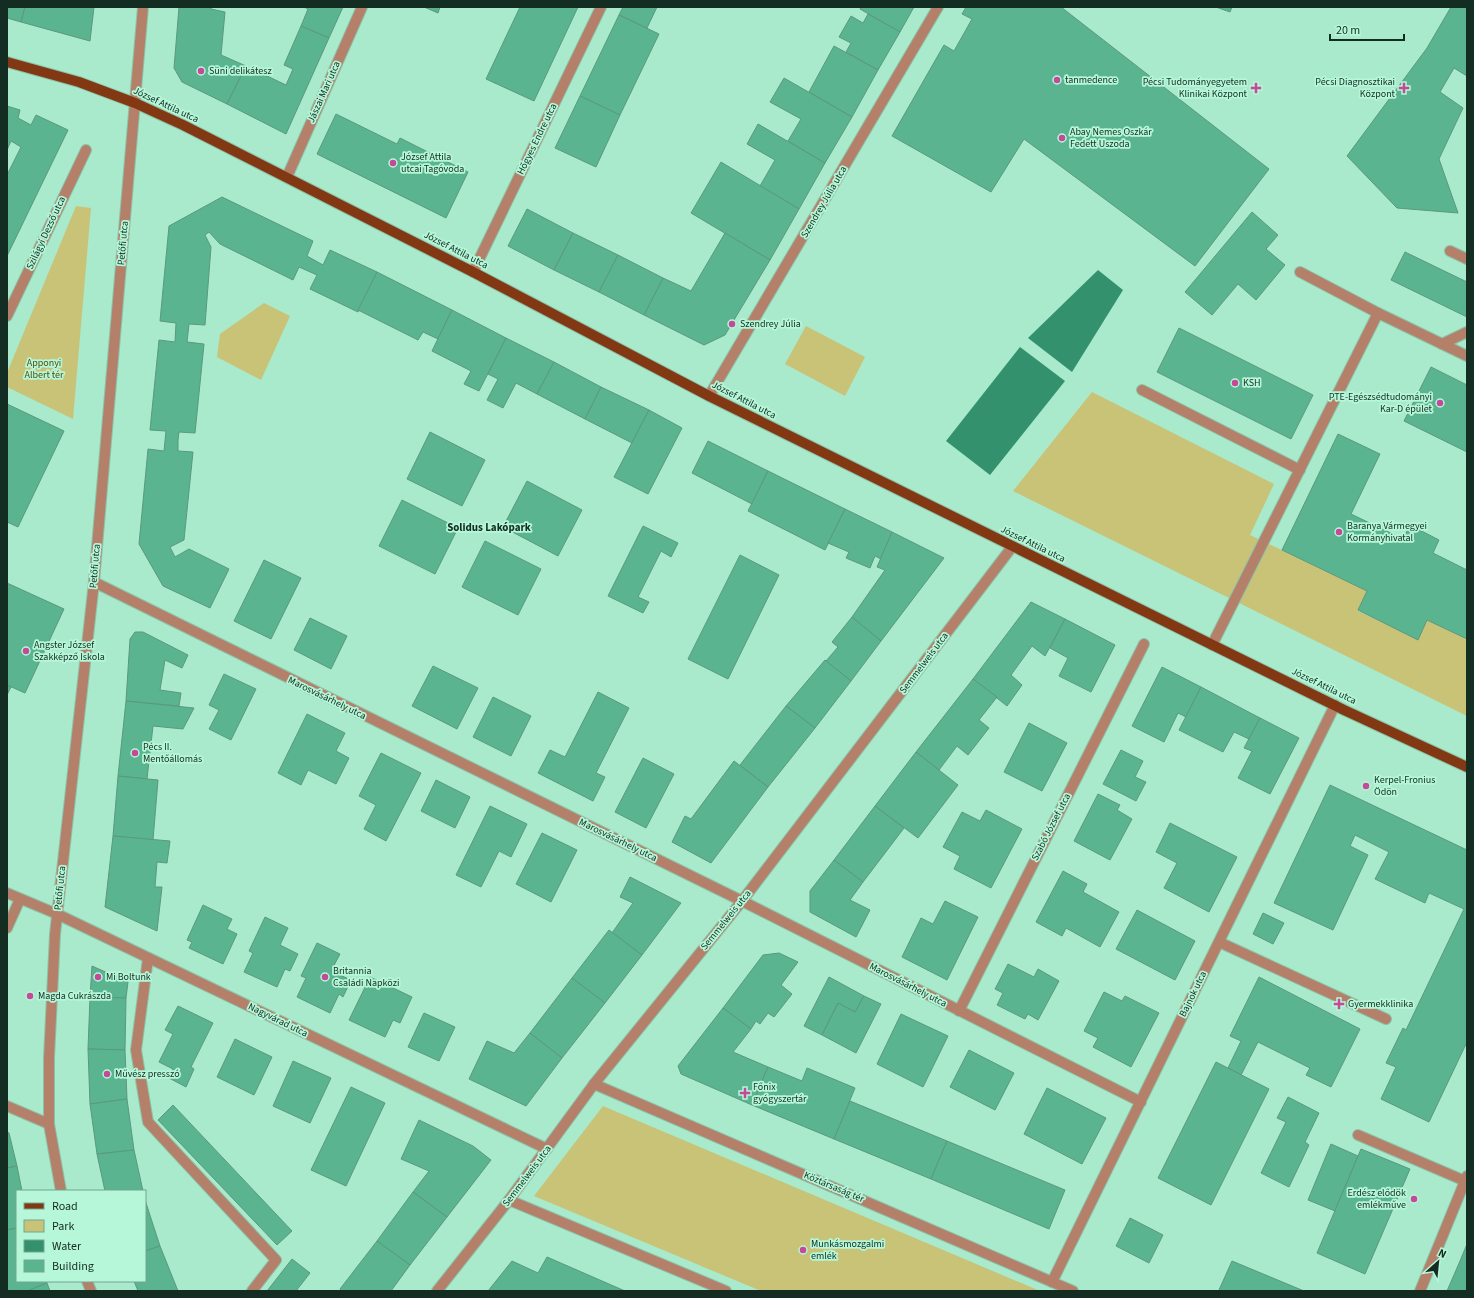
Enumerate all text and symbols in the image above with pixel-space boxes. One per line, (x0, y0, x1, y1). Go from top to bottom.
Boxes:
scale bar (1330, 16, 1404, 42)
text: 20 m (1336, 22, 1360, 39)
street label: Jászai Mari utca (304, 59, 344, 125)
place label: Süni delikátesz (209, 64, 272, 78)
marker: Süni delikátesz (196, 66, 206, 76)
place label: tanmedence (1065, 73, 1117, 87)
marker: tanmedence (1052, 75, 1062, 85)
place label: Pécsi Tudományegyetem Klinikai Központ (1143, 75, 1248, 101)
place label: Pécsi Diagnosztikai Központ (1315, 75, 1396, 101)
marker: Pécsi Tudományegyetem Klinikai Központ (1250, 82, 1262, 94)
marker: Pécsi Diagnosztikai Központ (1398, 82, 1410, 94)
street label: József Attila utca (131, 84, 201, 126)
street label: Hőgyes Endre utca (514, 101, 560, 177)
place label: Abay Nemes Oszkár Fedett Uszoda (1070, 125, 1152, 151)
marker: Abay Nemes Oszkár Fedett Uszoda (1057, 133, 1067, 143)
place label: József Attila utcai Tagóvoda (401, 150, 464, 176)
marker: József Attila utcai Tagóvoda (388, 158, 398, 168)
street label: Szendrey Júlia utca (798, 163, 850, 241)
street label: Szilágyi Dezső utca (23, 194, 69, 272)
street label: Petőfi utca (114, 220, 132, 266)
street label: József Attila utca (421, 228, 491, 272)
place label: Szendrey Júlia (740, 317, 801, 331)
marker: Szendrey Júlia (727, 319, 737, 329)
park label: Apponyi Albert tér (25, 356, 64, 382)
place label: KSH (1243, 376, 1261, 390)
street label: József Attila utca (709, 378, 779, 422)
marker: KSH (1230, 378, 1240, 388)
place label: PTE-Egészsédtudományi Kar-D épület (1329, 390, 1433, 416)
marker: PTE-Egészsédtudományi Kar-D épület (1435, 398, 1445, 408)
place label: Baranya Vármegyei Kormányhivatal (1347, 519, 1427, 545)
district label: Solidus Lakópark (447, 520, 531, 535)
street label: József Attila utca (998, 522, 1068, 566)
marker: Baranya Vármegyei Kormányhivatal (1334, 527, 1344, 537)
street label: Petőfi utca (86, 543, 104, 589)
street label: Semmelweis utca (896, 629, 952, 697)
place label: Angster József Szakképző Iskola (34, 638, 105, 664)
marker: Angster József Szakképző Iskola (21, 646, 31, 656)
street label: József Attila utca (1289, 664, 1359, 708)
street label: Marosvásárhely utca (286, 673, 368, 723)
place label: Pécs II. Mentőállomás (143, 740, 202, 766)
marker: Pécs II. Mentőállomás (130, 748, 140, 758)
place label: Kerpel-Fronius Ödön (1374, 773, 1435, 799)
marker: Kerpel-Fronius Ödön (1361, 781, 1371, 791)
street label: Szabó József utca (1028, 791, 1074, 863)
street label: Marosvásárhely utca (577, 815, 659, 865)
street label: Petőfi utca (51, 865, 69, 911)
street label: Semmelweis utca (697, 887, 755, 953)
street label: Marosvásárhely utca (867, 959, 949, 1011)
place label: Britannia Családi Napközi (333, 964, 399, 990)
street label: Bajnok utca (1176, 969, 1210, 1019)
place label: Mi Boltunk (106, 970, 151, 984)
marker: Mi Boltunk (93, 972, 103, 982)
marker: Britannia Családi Napközi (320, 972, 330, 982)
place label: Magda Cukrászda (38, 989, 111, 1003)
marker: Magda Cukrászda (25, 991, 35, 1001)
place label: Gyermekklinika (1348, 997, 1413, 1011)
marker: Gyermekklinika (1333, 998, 1345, 1010)
street label: Nagyvárad utca (246, 999, 310, 1041)
place label: Művész presszó (115, 1067, 180, 1081)
marker: Művész presszó (102, 1069, 112, 1079)
place label: Főnix gyógyszertár (753, 1080, 807, 1106)
marker: Főnix gyógyszertár (740, 1088, 750, 1098)
street label: Semmelweis utca (499, 1142, 555, 1210)
street label: Köztársaság tér (802, 1168, 867, 1206)
place label: Erdész elődök emlékműve (1348, 1186, 1406, 1212)
legend (16, 1190, 146, 1282)
marker: Erdész elődök emlékműve (1409, 1194, 1419, 1204)
text: Road (52, 1198, 78, 1215)
text: Park (52, 1218, 74, 1235)
place label: Munkásmozgalmi emlék (811, 1237, 884, 1263)
text: Water (52, 1238, 82, 1255)
north arrow (1418, 1242, 1458, 1282)
marker: Munkásmozgalmi emlék (798, 1245, 808, 1255)
text: N (1436, 1245, 1449, 1262)
text: Building (52, 1258, 94, 1275)

